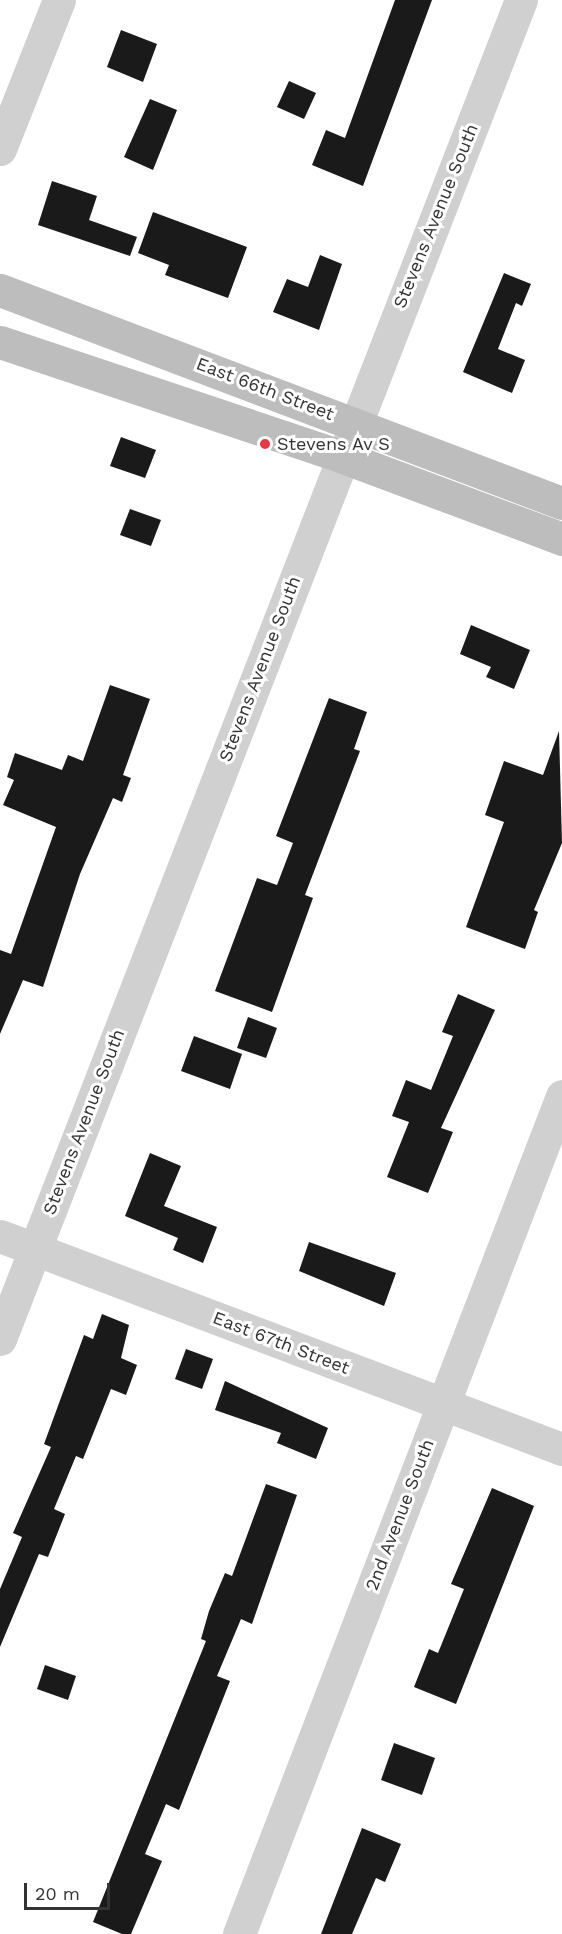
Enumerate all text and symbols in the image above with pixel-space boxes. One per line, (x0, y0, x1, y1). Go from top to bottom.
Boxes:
street label: Stevens Avenue South (389, 120, 483, 312)
street label: East 66th Street (193, 353, 337, 425)
place label: Stevens Av S (277, 433, 391, 455)
marker: Stevens Av S (258, 437, 272, 451)
street label: Stevens Avenue South (215, 573, 305, 765)
street label: Stevens Avenue South (39, 1026, 129, 1218)
street label: East 67th Street (210, 1307, 352, 1379)
street label: 2nd Avenue South (361, 1436, 439, 1594)
scale bar (27, 1871, 112, 1909)
text: 20 m (35, 1883, 80, 1904)

